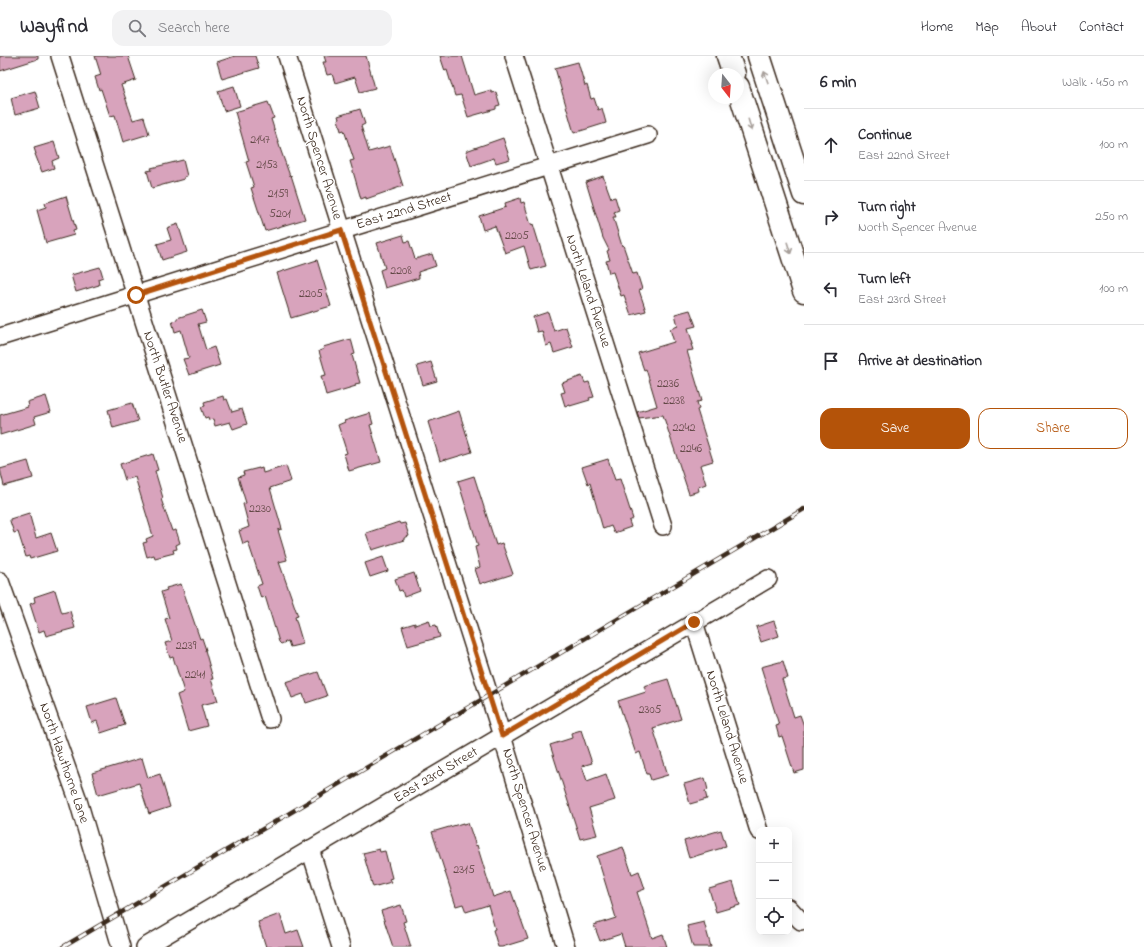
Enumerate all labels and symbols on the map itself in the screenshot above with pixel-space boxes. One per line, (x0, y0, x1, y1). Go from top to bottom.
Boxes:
north arrow (708, 68, 744, 104)
one-way arrow (762, 72, 770, 84)
street label: North Spencer Avenue (290, 94, 348, 223)
one-way arrow (747, 118, 754, 131)
house number: 2147 (250, 131, 270, 149)
house number: 2153 (256, 156, 278, 174)
house number: 2159 (268, 185, 289, 203)
street label: East 22nd Street (354, 186, 455, 235)
house number: 5201 (269, 205, 291, 223)
house number: 2205 (505, 227, 529, 245)
street label: North Leland Avenue (560, 232, 616, 351)
one-way arrow (786, 242, 794, 254)
house number: 2208 (390, 262, 412, 280)
house number: 2205 (299, 285, 323, 303)
route start (127, 286, 145, 304)
street label: North Butler Avenue (137, 328, 193, 446)
house number: 2236 (657, 375, 680, 393)
house number: 2238 (663, 392, 685, 410)
house number: 2242 (673, 419, 695, 437)
house number: 2246 (680, 440, 703, 458)
house number: 2230 (249, 500, 271, 518)
route end (685, 613, 703, 631)
house number: 2239 (176, 637, 197, 655)
house number: 2241 (185, 666, 206, 684)
street label: North Leland Avenue (700, 668, 754, 787)
street label: North Hawthorne Lane (34, 700, 95, 827)
house number: 2305 (639, 701, 662, 719)
street label: East 23rd Street (390, 741, 482, 808)
street label: North Spencer Avenue (496, 746, 554, 875)
house number: 2315 (453, 861, 475, 879)

